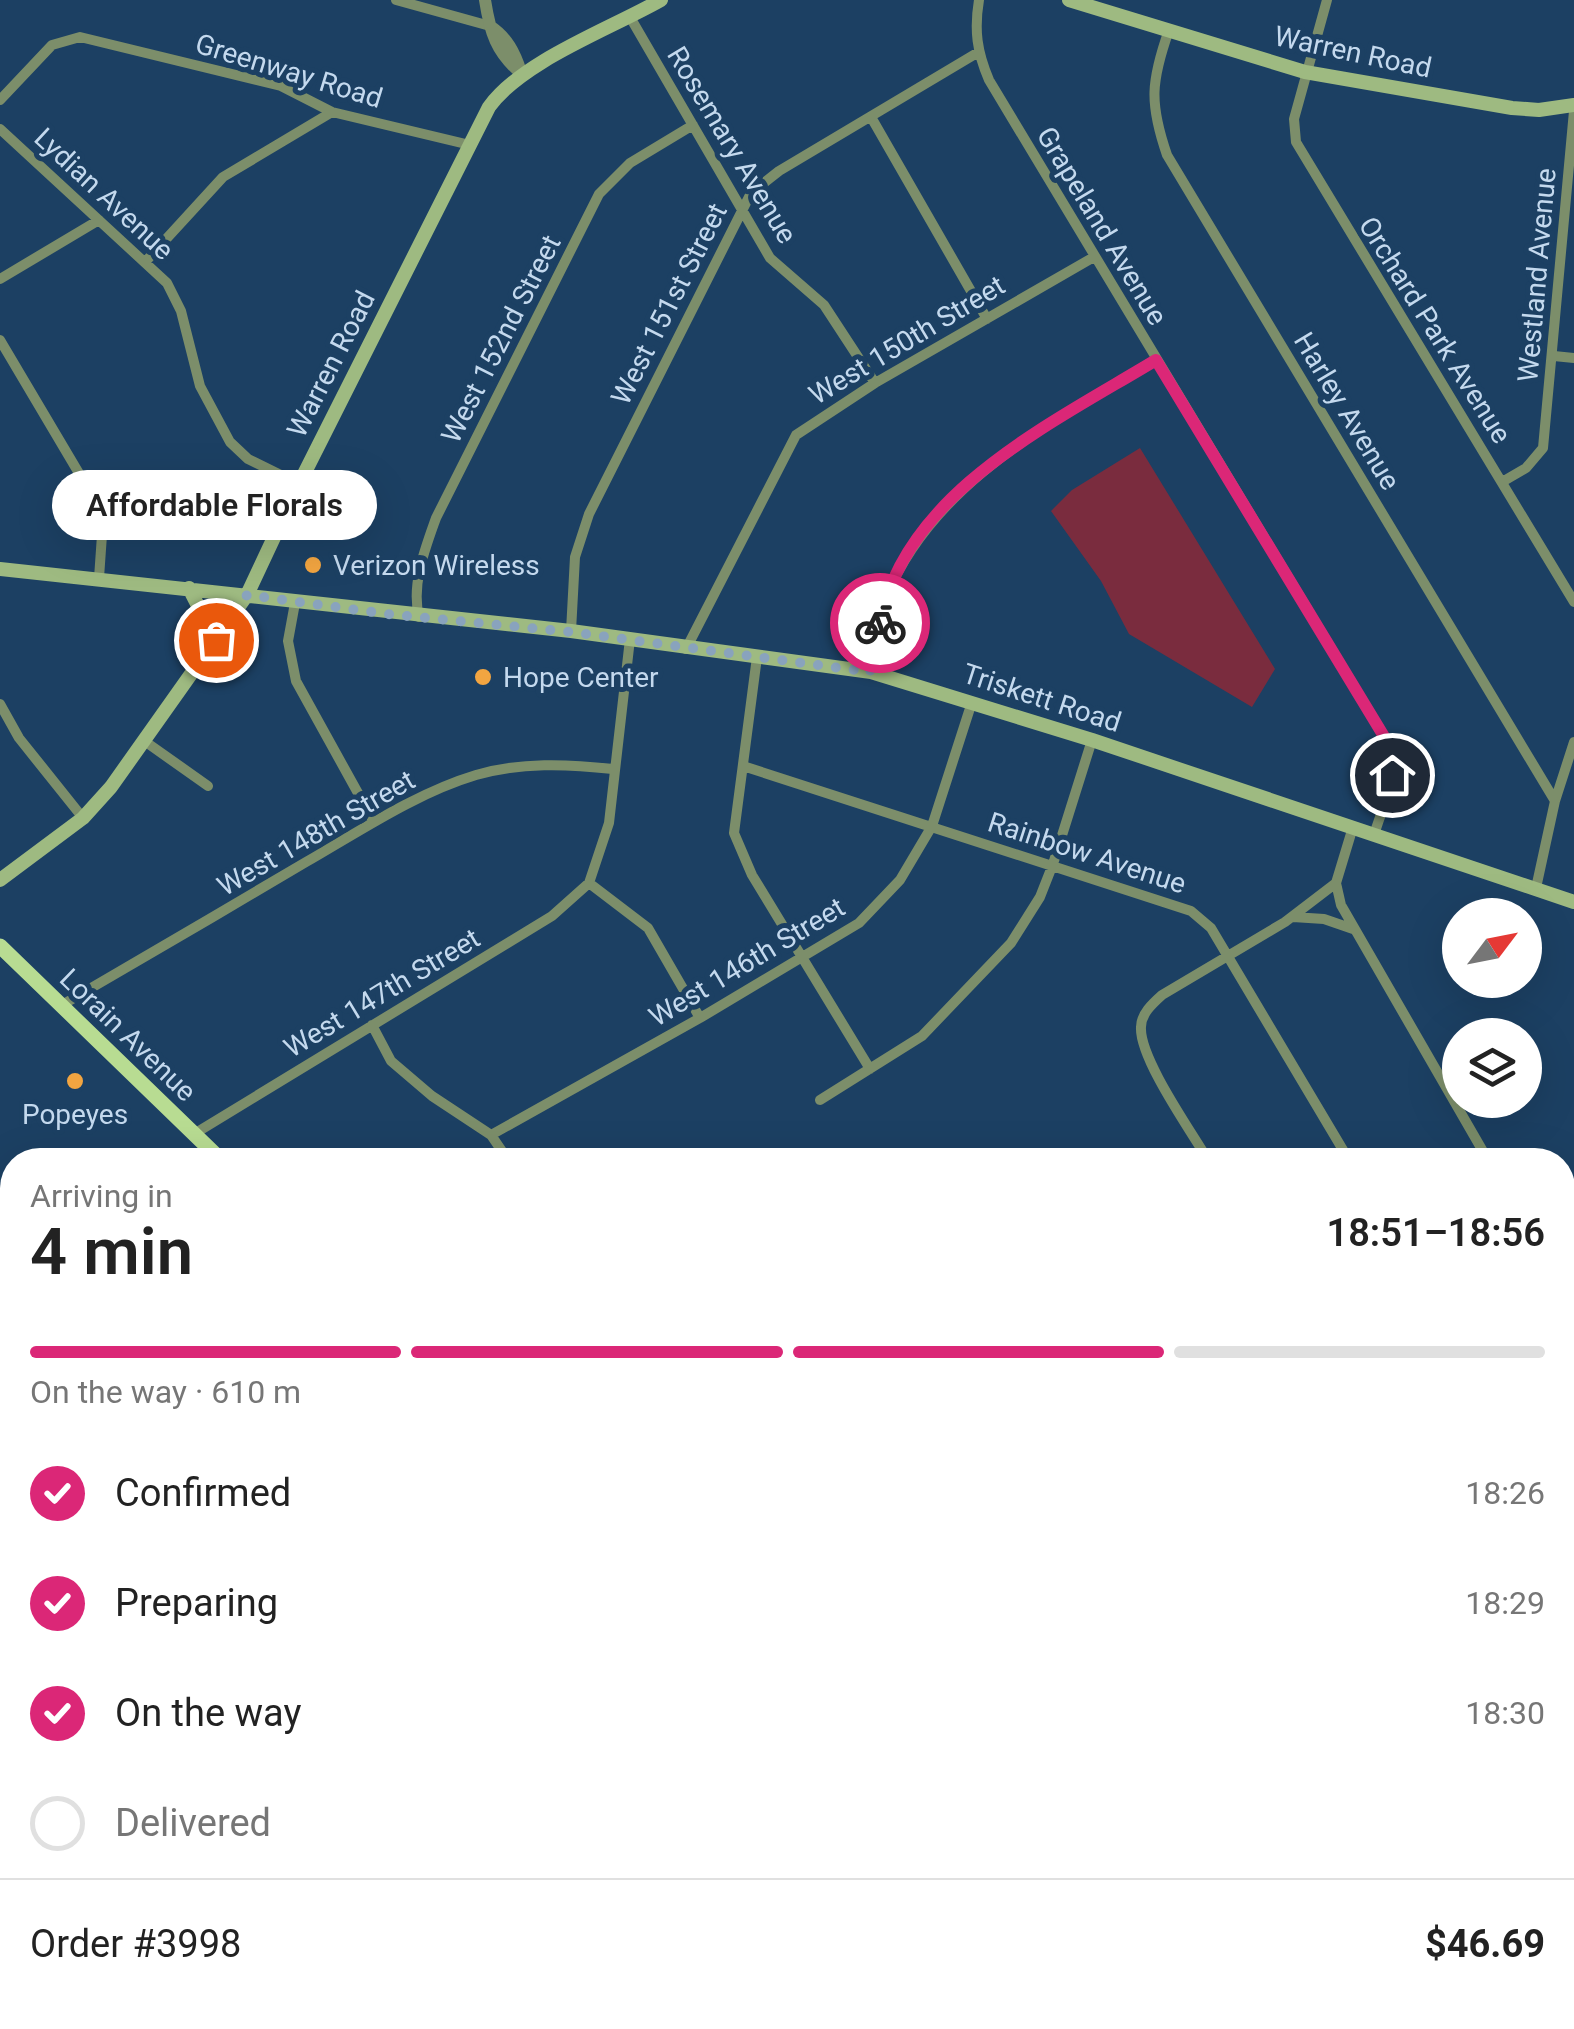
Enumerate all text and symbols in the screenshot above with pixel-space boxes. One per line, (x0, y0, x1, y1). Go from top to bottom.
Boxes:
street label: Warren Road (1271, 19, 1435, 85)
street label: Greenway Road (191, 27, 387, 115)
street label: Rosemary Avenue (660, 41, 804, 249)
street label: Lydian Avenue (28, 121, 180, 267)
street label: Grapeland Avenue (1030, 121, 1174, 331)
street label: Westland Avenue (1511, 167, 1563, 383)
street label: West 151st Street (604, 198, 734, 410)
street label: Orchard Park Avenue (1352, 211, 1518, 449)
street label: West 152nd Street (434, 229, 568, 449)
street label: West 150th Street (803, 269, 1011, 411)
street label: Warren Road (280, 285, 382, 443)
street label: Harley Avenue (1287, 326, 1407, 496)
callout: Affordable Florals (54, 470, 378, 540)
text: Affordable Florals (86, 486, 343, 524)
place label: Verizon Wireless (333, 549, 540, 582)
marker: Verizon Wireless (302, 554, 324, 576)
courier (830, 573, 930, 673)
icon: bike (853, 596, 908, 651)
pin (174, 598, 259, 683)
icon: bag (189, 613, 244, 668)
street label: Triskett Road (959, 657, 1125, 739)
place label: Hope Center (503, 661, 659, 694)
marker: Hope Center (472, 666, 494, 688)
pin (1350, 733, 1435, 818)
icon: home (1365, 748, 1420, 803)
street label: West 148th Street (211, 763, 421, 903)
street label: Rainbow Avenue (984, 805, 1190, 901)
street label: West 146th Street (643, 891, 851, 1033)
north arrow (1442, 898, 1542, 998)
map controls (1442, 898, 1542, 1118)
street label: West 147th Street (278, 922, 486, 1064)
street label: Lorain Avenue (53, 962, 203, 1108)
button: layers (1442, 1018, 1542, 1118)
marker: Popeyes (64, 1070, 86, 1092)
place label: Popeyes (22, 1098, 128, 1131)
text: Arriving in (30, 1177, 173, 1215)
text: 18:51–18:56 (1326, 1211, 1545, 1255)
text: 4 min (30, 1214, 193, 1290)
text: On the way · 610 m (30, 1373, 301, 1411)
icon: check (30, 1466, 85, 1521)
text: Confirmed (115, 1471, 291, 1515)
text: 18:26 (1465, 1474, 1545, 1512)
icon: check (30, 1576, 85, 1631)
text: Preparing (115, 1581, 278, 1625)
text: 18:29 (1465, 1584, 1545, 1622)
icon: check (30, 1686, 85, 1741)
text: On the way (115, 1691, 301, 1735)
text: 18:30 (1465, 1694, 1545, 1732)
text: Delivered (115, 1801, 271, 1845)
text: Order #3998 (30, 1922, 241, 1966)
text: $46.69 (1425, 1922, 1545, 1966)

